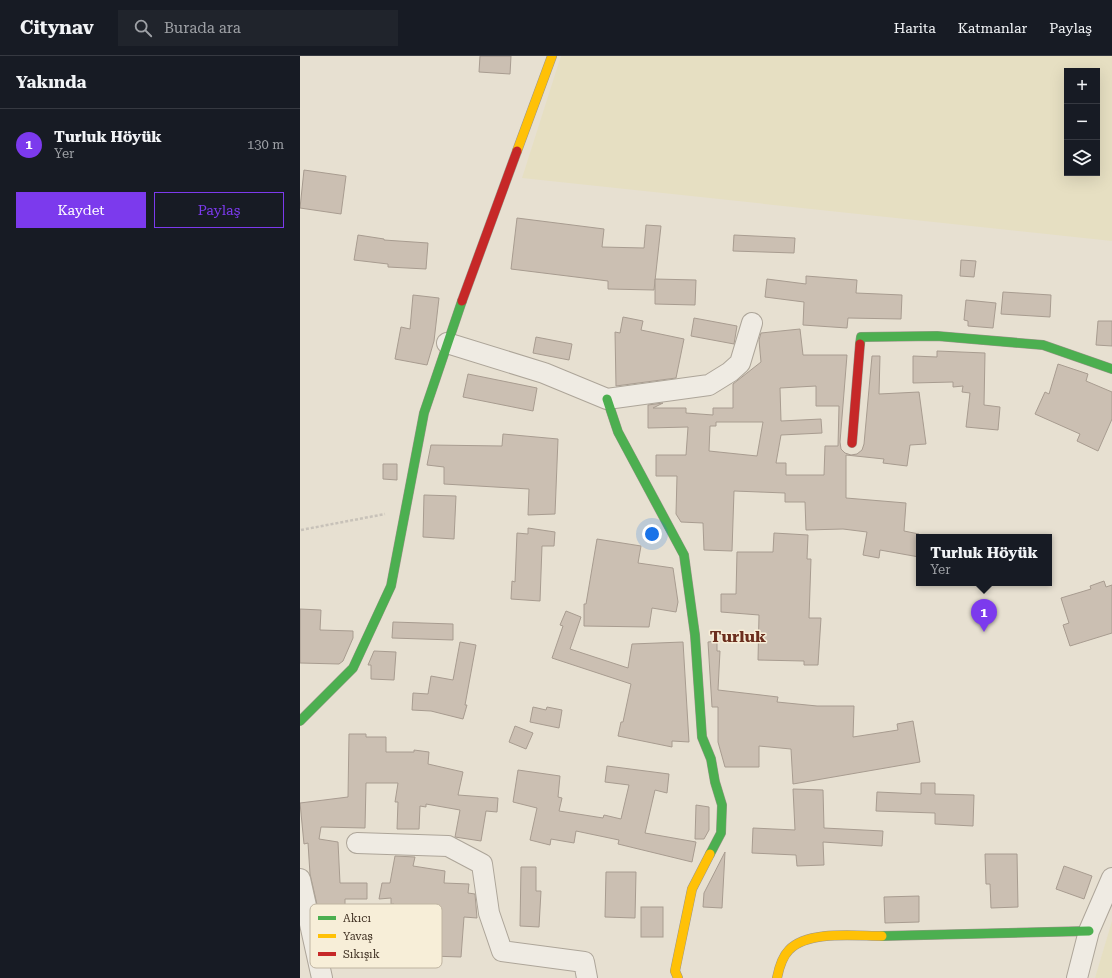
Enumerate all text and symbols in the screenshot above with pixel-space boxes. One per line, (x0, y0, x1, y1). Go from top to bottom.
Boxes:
search box (118, 10, 398, 46)
text: Citynav (20, 16, 94, 39)
icon: search (132, 17, 154, 39)
text: Burada ara (164, 19, 241, 37)
text: Harita (894, 20, 936, 36)
text: Katmanlar (958, 20, 1027, 36)
text: Paylaş (1049, 20, 1092, 36)
map controls (1064, 68, 1100, 176)
button: + (1064, 68, 1100, 104)
text: Yakında (16, 72, 87, 92)
button: − (1064, 104, 1100, 140)
text: Turluk Höyük (54, 128, 162, 146)
text: 1 (25, 137, 33, 152)
text: 130 m (247, 137, 284, 152)
button: layers (1064, 140, 1100, 176)
text: Yer (54, 146, 74, 161)
button: Kaydet (16, 192, 146, 228)
button: Paylaş (154, 192, 284, 228)
your location (642, 524, 662, 544)
popup (916, 534, 1052, 586)
text: Turluk Höyük (930, 544, 1038, 562)
text: Yer (930, 562, 951, 577)
pin: 1 (971, 599, 997, 632)
district label: Turluk (710, 627, 766, 646)
legend (310, 904, 442, 968)
text: Akıcı (343, 912, 371, 925)
text: Yavaş (343, 930, 373, 943)
text: Sıkışık (343, 948, 380, 961)

